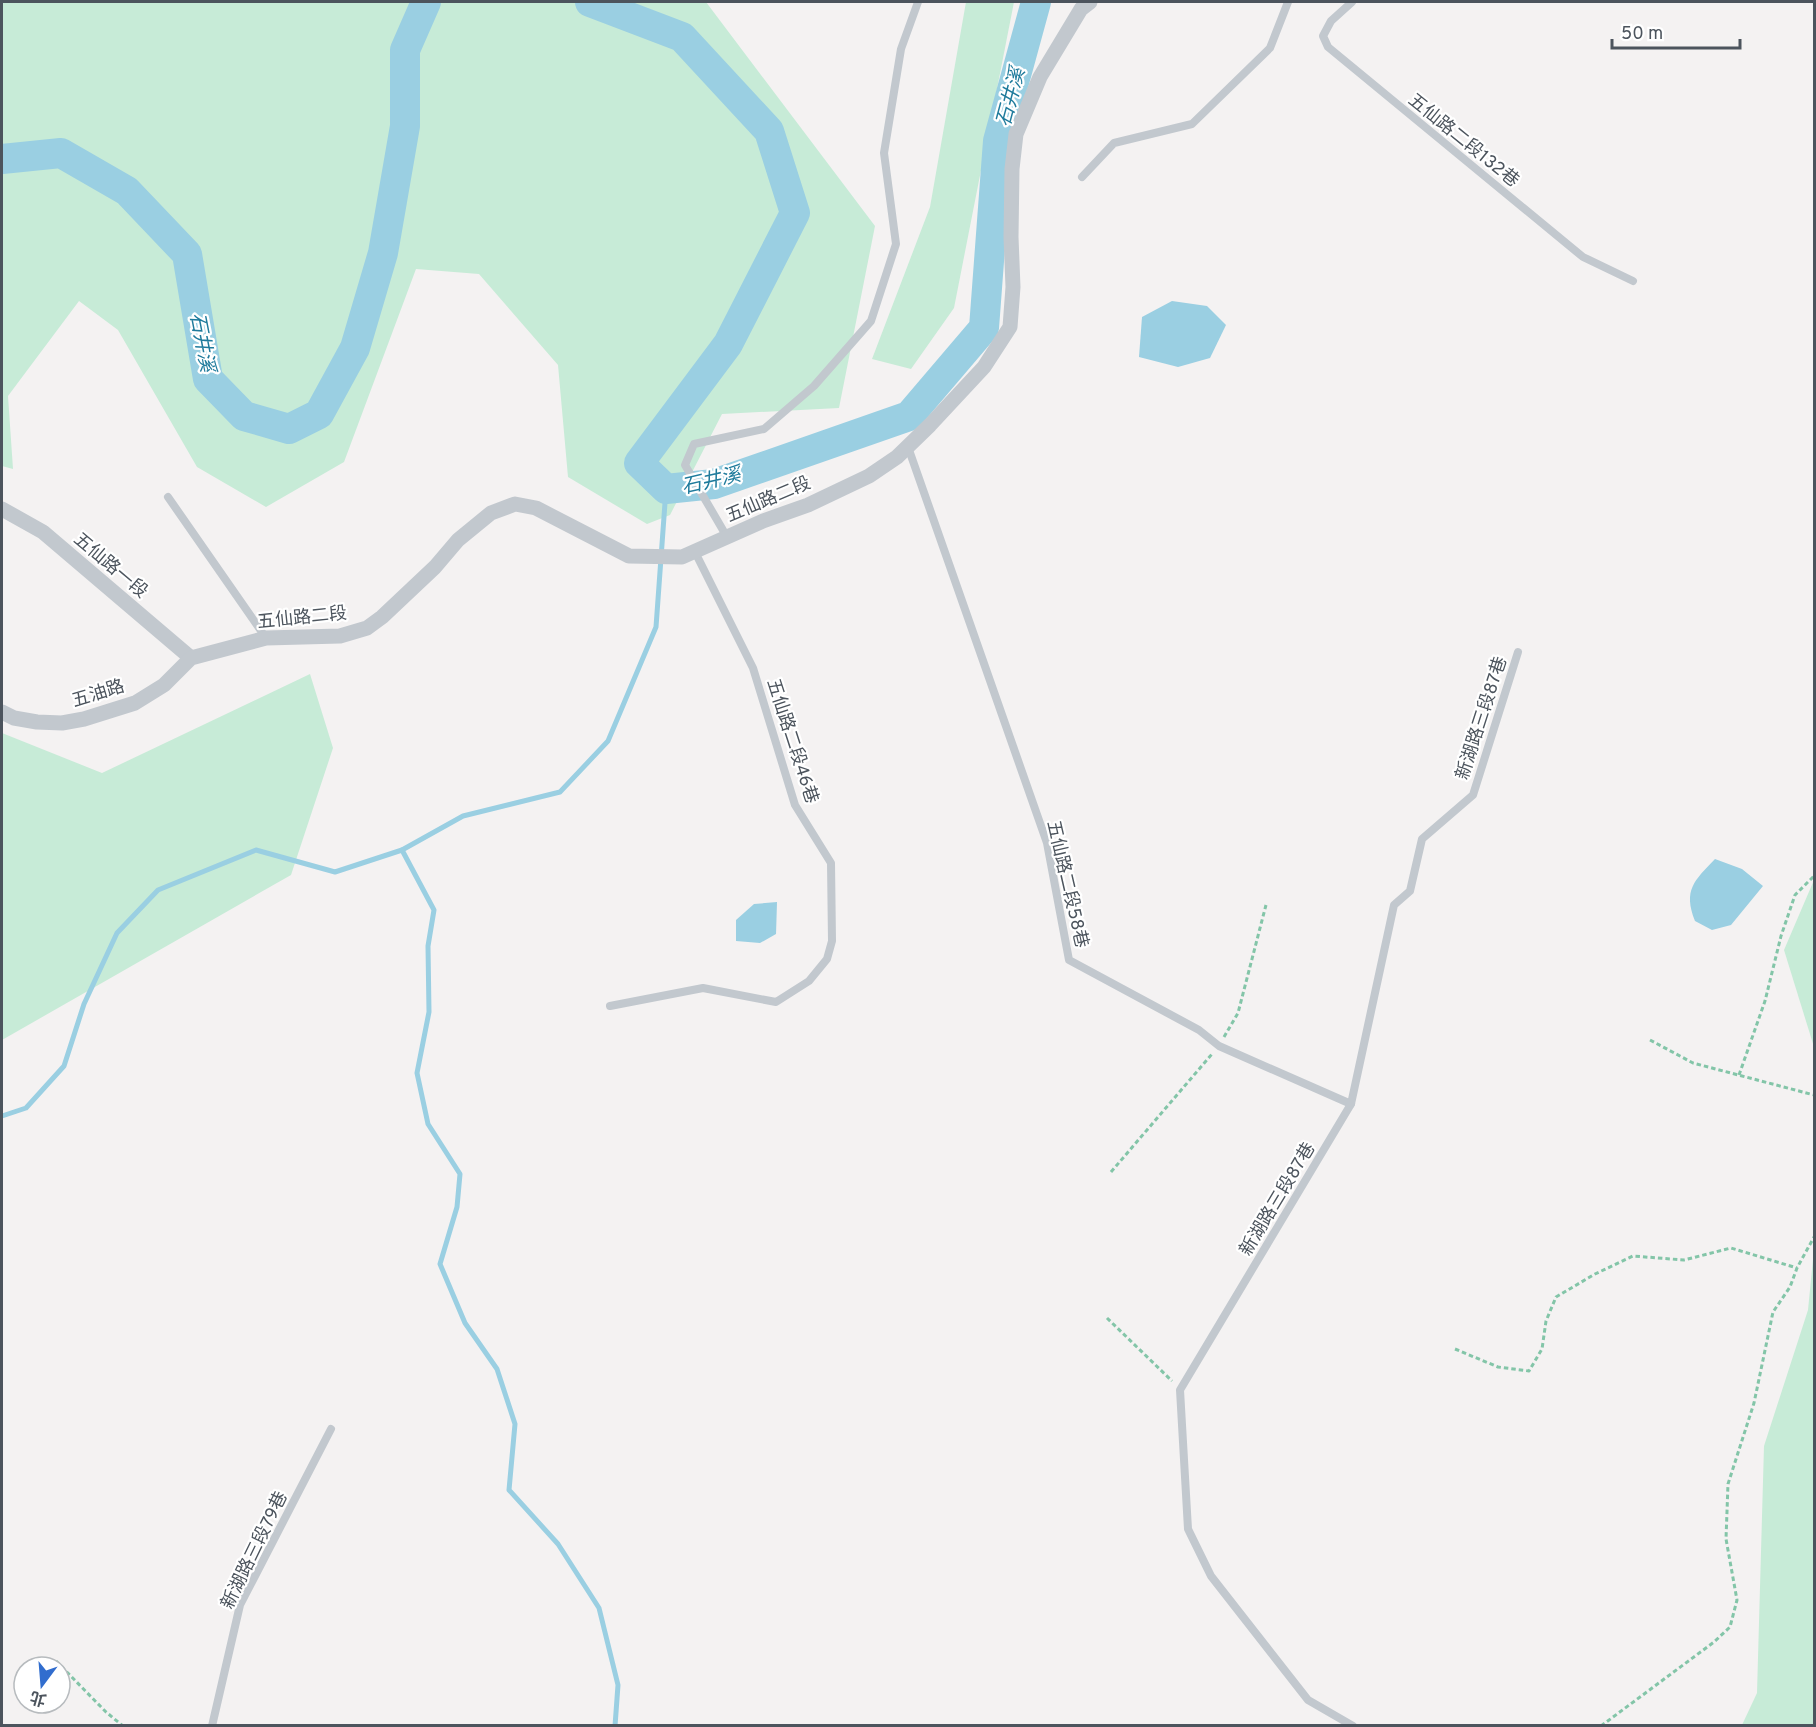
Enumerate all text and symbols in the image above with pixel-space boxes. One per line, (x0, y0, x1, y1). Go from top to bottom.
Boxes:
scale bar (1612, 12, 1740, 50)
text: 50 m (1621, 23, 1663, 46)
water label: 石井溪 (992, 62, 1033, 130)
street label: 五仙路二段132巷 (1403, 89, 1523, 193)
water label: 石井溪 (183, 310, 220, 377)
water label: 石井溪 (679, 462, 747, 501)
street label: 五仙路二段 (723, 472, 815, 529)
street label: 五仙路一段 (68, 528, 152, 604)
street label: 五仙路二段 (256, 602, 348, 635)
street label: 新湖路三段87巷 (1452, 654, 1513, 783)
street label: 五油路 (69, 676, 128, 713)
street label: 五仙路二段46巷 (761, 676, 823, 807)
street label: 五仙路二段58巷 (1041, 818, 1092, 950)
street label: 新湖路三段87巷 (1235, 1139, 1321, 1261)
street label: 新湖路三段79巷 (217, 1488, 294, 1613)
north arrow (12, 1655, 72, 1715)
text: 北 (28, 1686, 49, 1709)

